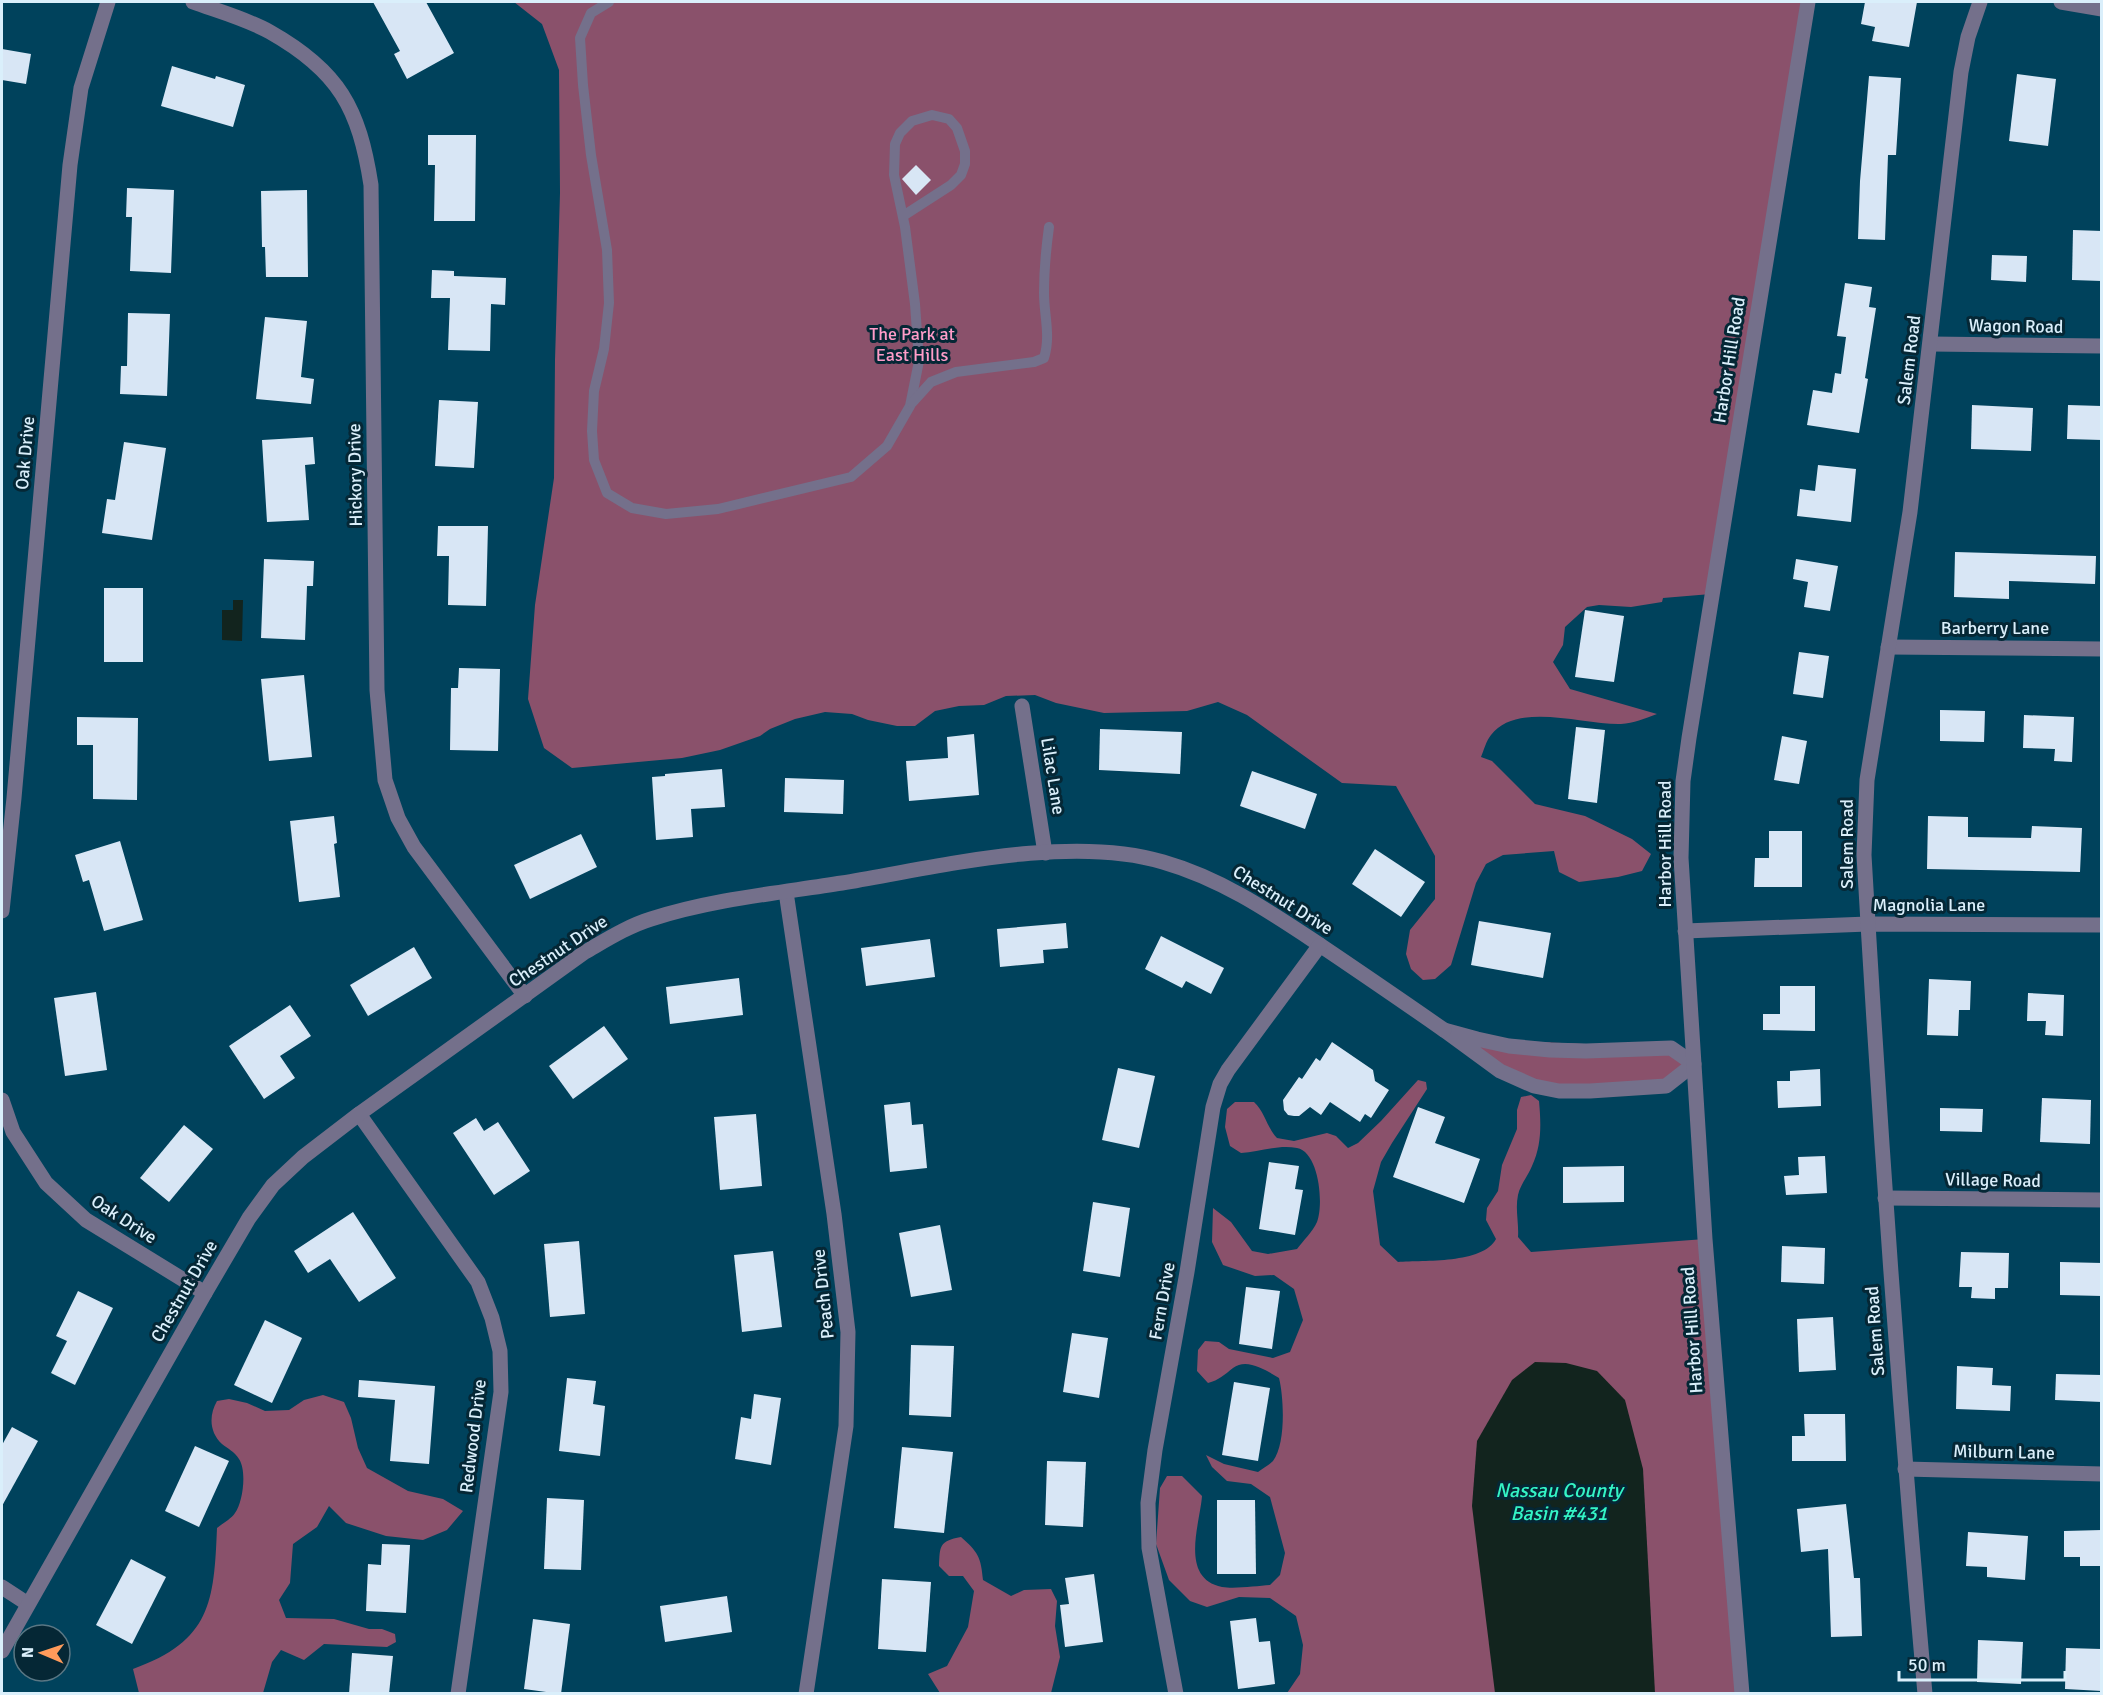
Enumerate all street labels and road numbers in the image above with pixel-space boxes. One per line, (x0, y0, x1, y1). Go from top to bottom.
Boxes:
street label: Harbor Hill Road (1708, 295, 1750, 425)
street label: Salem Road (1893, 314, 1925, 406)
street label: Wagon Road (1968, 314, 2064, 338)
street label: Oak Drive (11, 415, 39, 491)
street label: Hickory Drive (343, 423, 367, 527)
street label: Barberry Lane (1941, 617, 2049, 639)
street label: Lilac Lane (1036, 736, 1070, 816)
street label: Harbor Hill Road (1654, 780, 1676, 908)
street label: Salem Road (1836, 799, 1858, 889)
street label: Chestnut Drive (1229, 860, 1337, 940)
street label: Magnolia Lane (1873, 894, 1985, 916)
street label: Chestnut Drive (505, 910, 611, 992)
street label: Village Road (1945, 1168, 2041, 1192)
street label: Oak Drive (87, 1190, 161, 1248)
street label: Chestnut Drive (146, 1236, 222, 1346)
street label: Peach Drive (807, 1248, 839, 1340)
street label: Fern Drive (1144, 1260, 1180, 1342)
street label: Harbor Hill Road (1677, 1266, 1707, 1394)
street label: Salem Road (1861, 1285, 1889, 1377)
street label: Redwood Drive (455, 1378, 491, 1494)
street label: Milburn Lane (1953, 1440, 2055, 1464)

